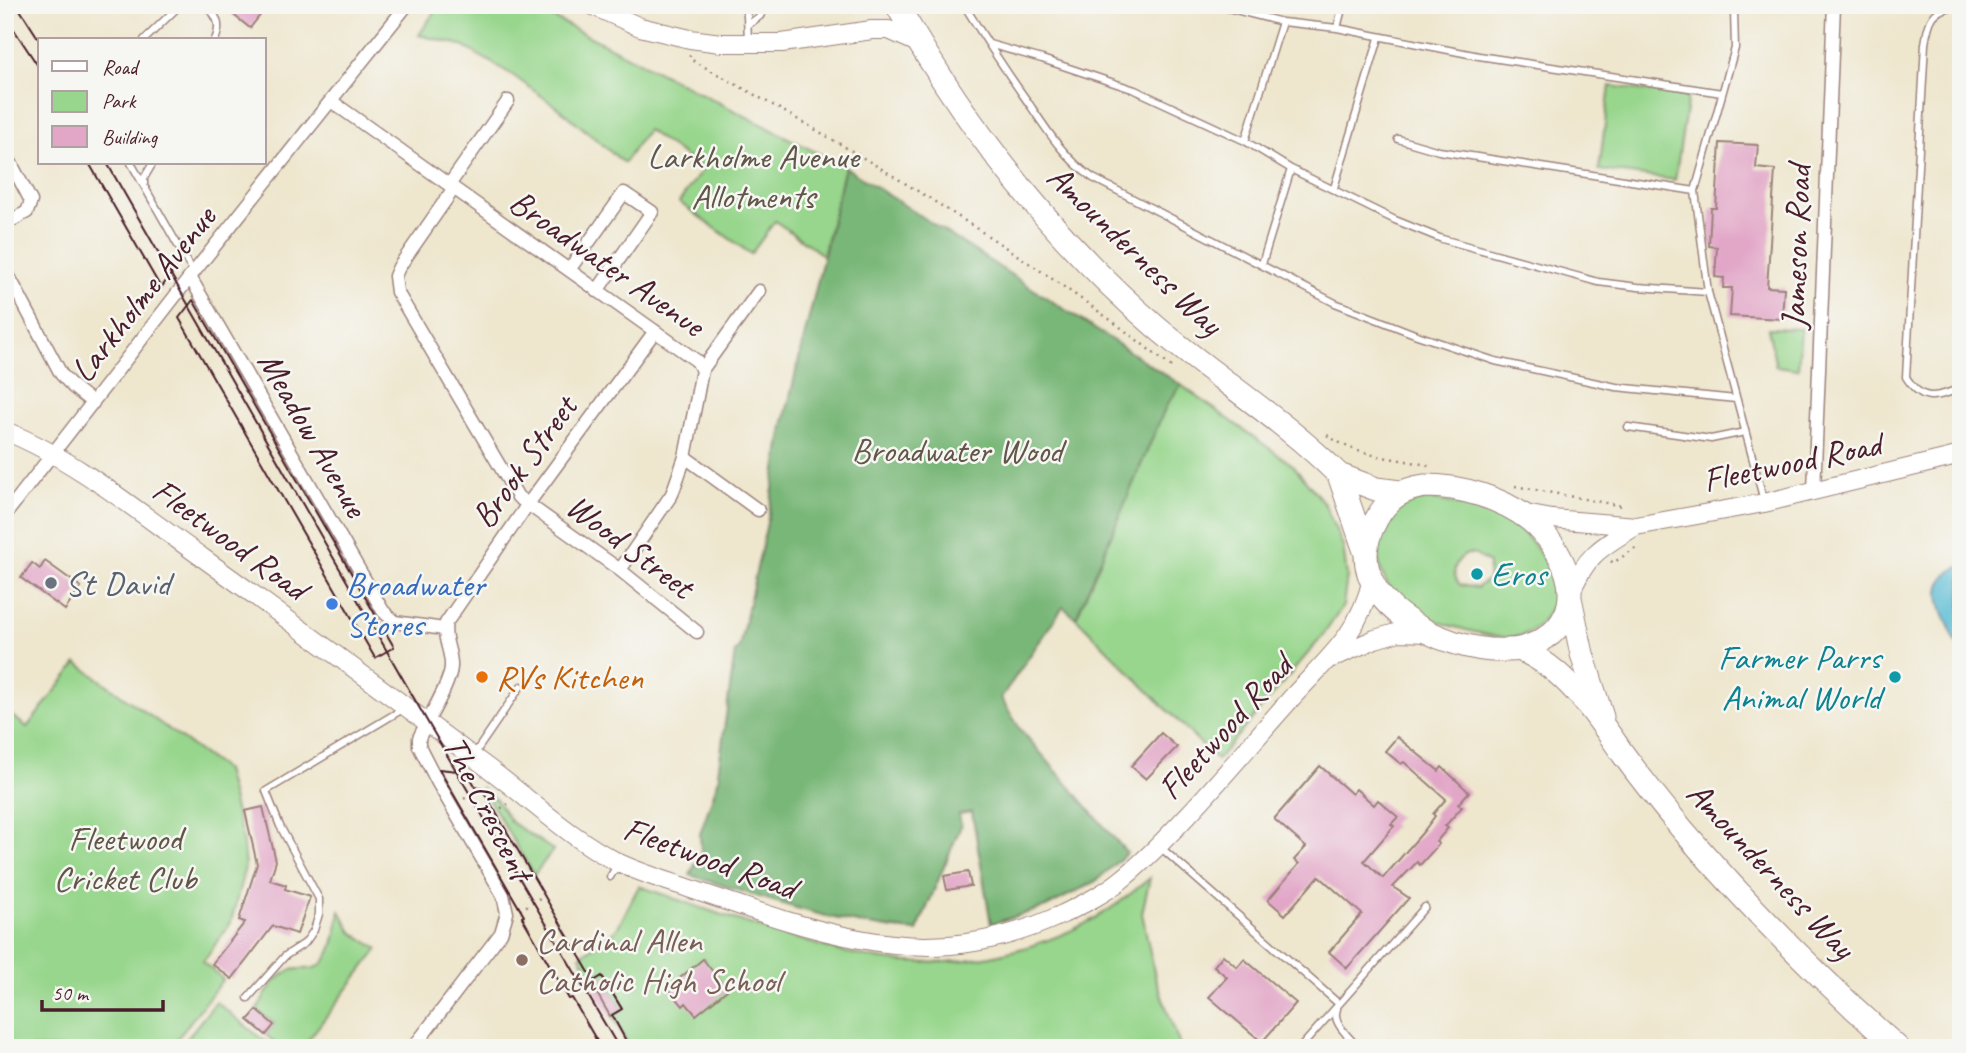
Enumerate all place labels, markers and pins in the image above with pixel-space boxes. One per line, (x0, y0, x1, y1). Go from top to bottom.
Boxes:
place label: Eros (1491, 552, 1549, 597)
place label: St David (65, 561, 175, 606)
place label: Broadwater Stores (346, 562, 487, 647)
marker: Eros (1469, 566, 1485, 582)
marker: St David (43, 575, 59, 591)
marker: Broadwater Stores (324, 596, 340, 612)
place label: Farmer Parrs Animal World (1718, 635, 1886, 720)
place label: RVs Kitchen (496, 655, 643, 700)
marker: RVs Kitchen (474, 669, 490, 685)
marker: Farmer Parrs Animal World (1887, 669, 1903, 685)
place label: Cardinal Allen Catholic High School (536, 918, 786, 1003)
marker: Cardinal Allen Catholic High School (514, 952, 530, 968)

